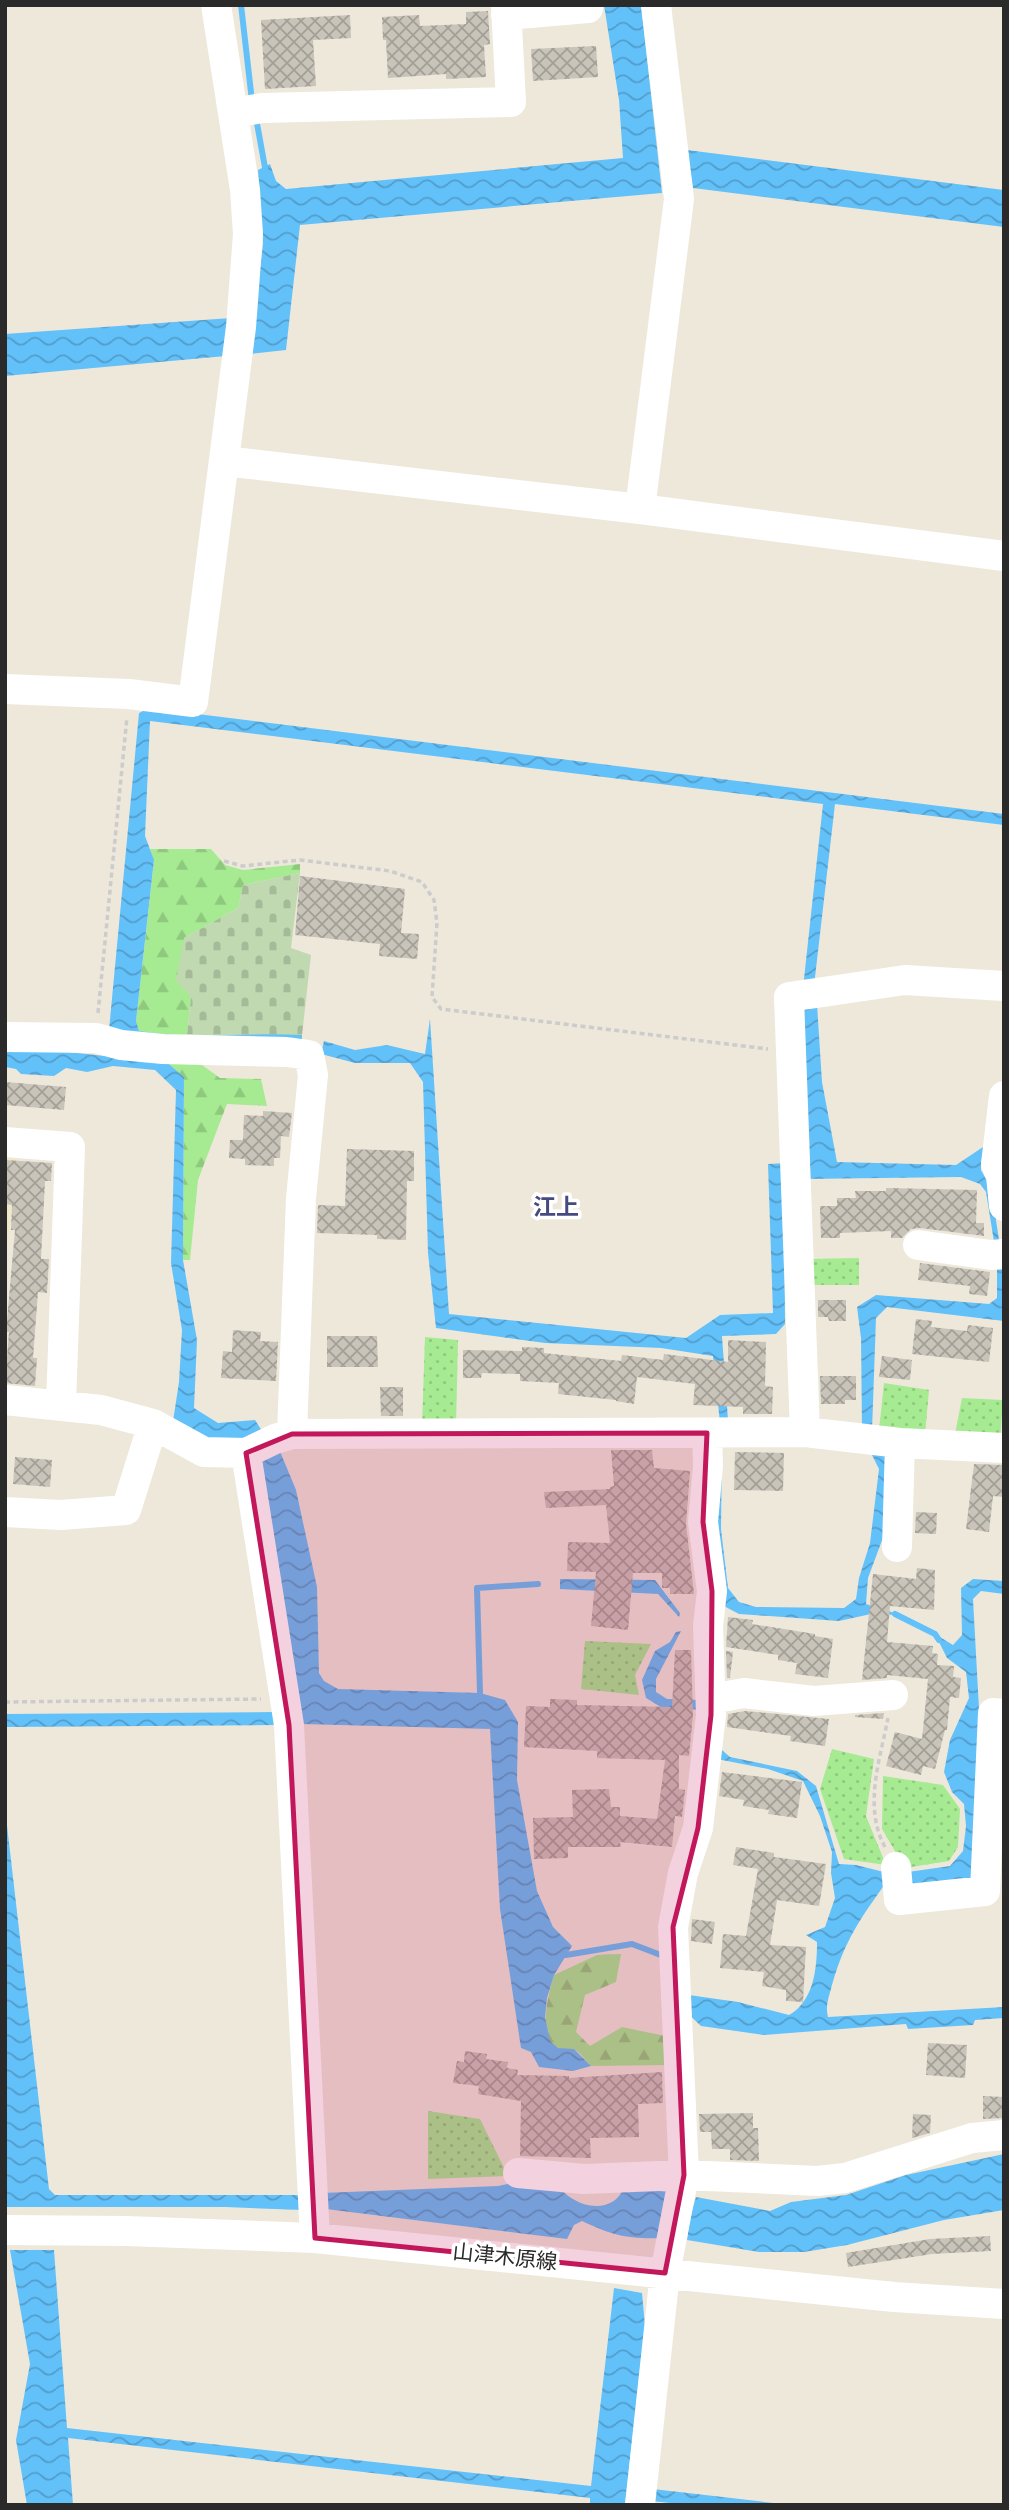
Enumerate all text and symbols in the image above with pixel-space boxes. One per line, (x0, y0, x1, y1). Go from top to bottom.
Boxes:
district label: 江上 (533, 1193, 579, 1221)
street label: 山津木原線 (452, 2239, 559, 2274)

